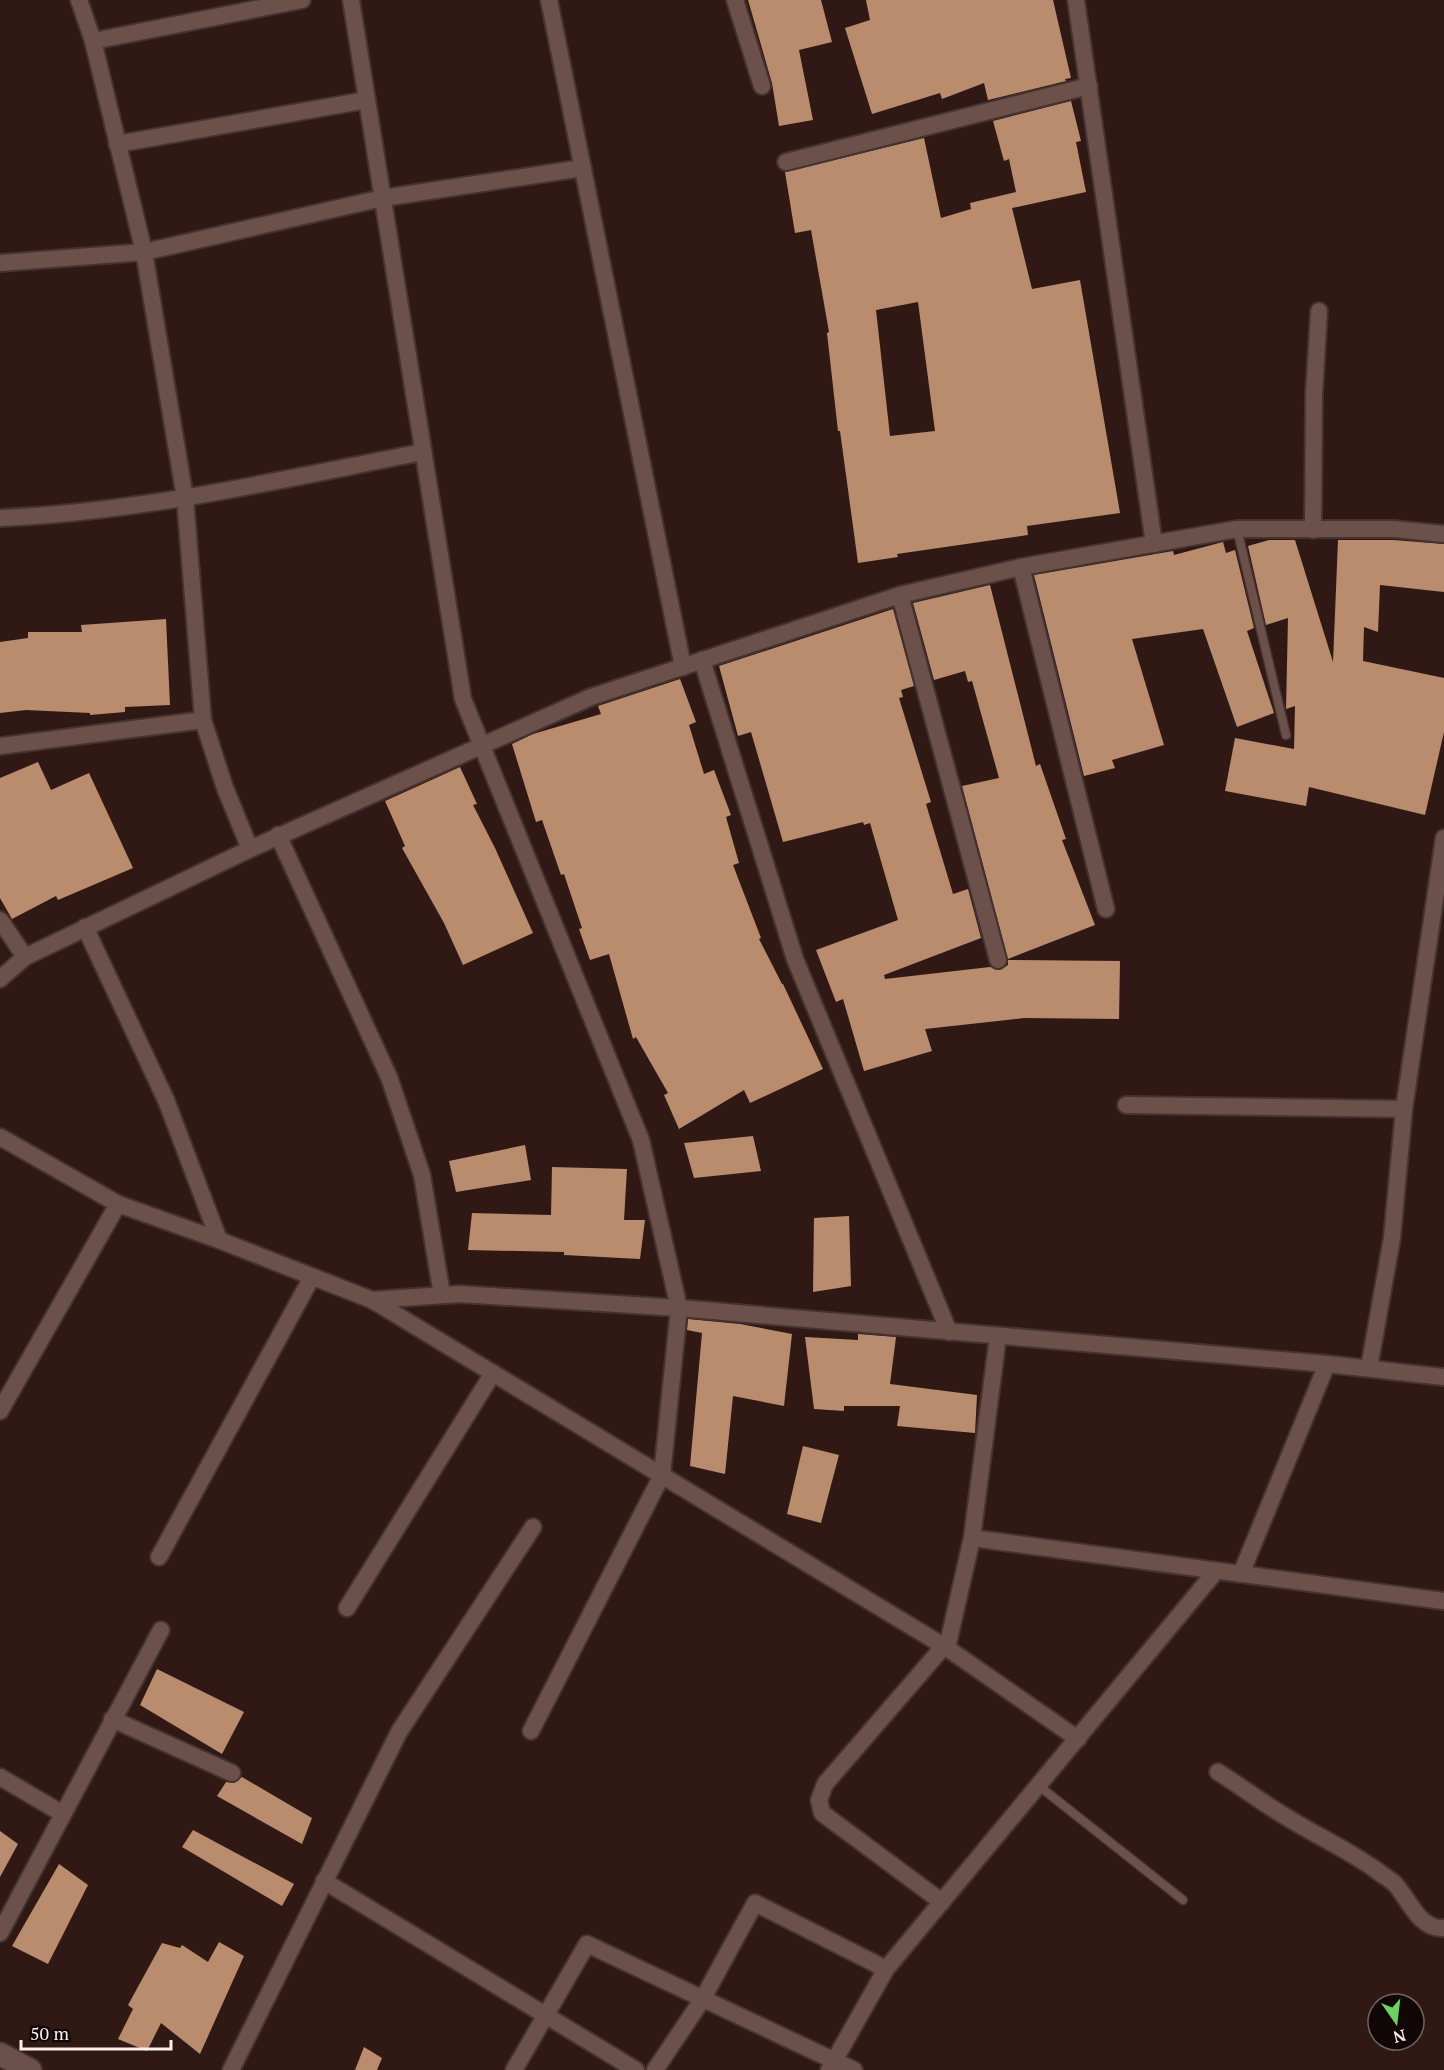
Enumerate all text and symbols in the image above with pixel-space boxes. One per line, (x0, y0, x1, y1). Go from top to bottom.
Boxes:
north arrow (1366, 1992, 1426, 2052)
scale bar (21, 2013, 171, 2051)
text: 50 m (30, 2021, 70, 2045)
text: N (1391, 2024, 1408, 2049)

